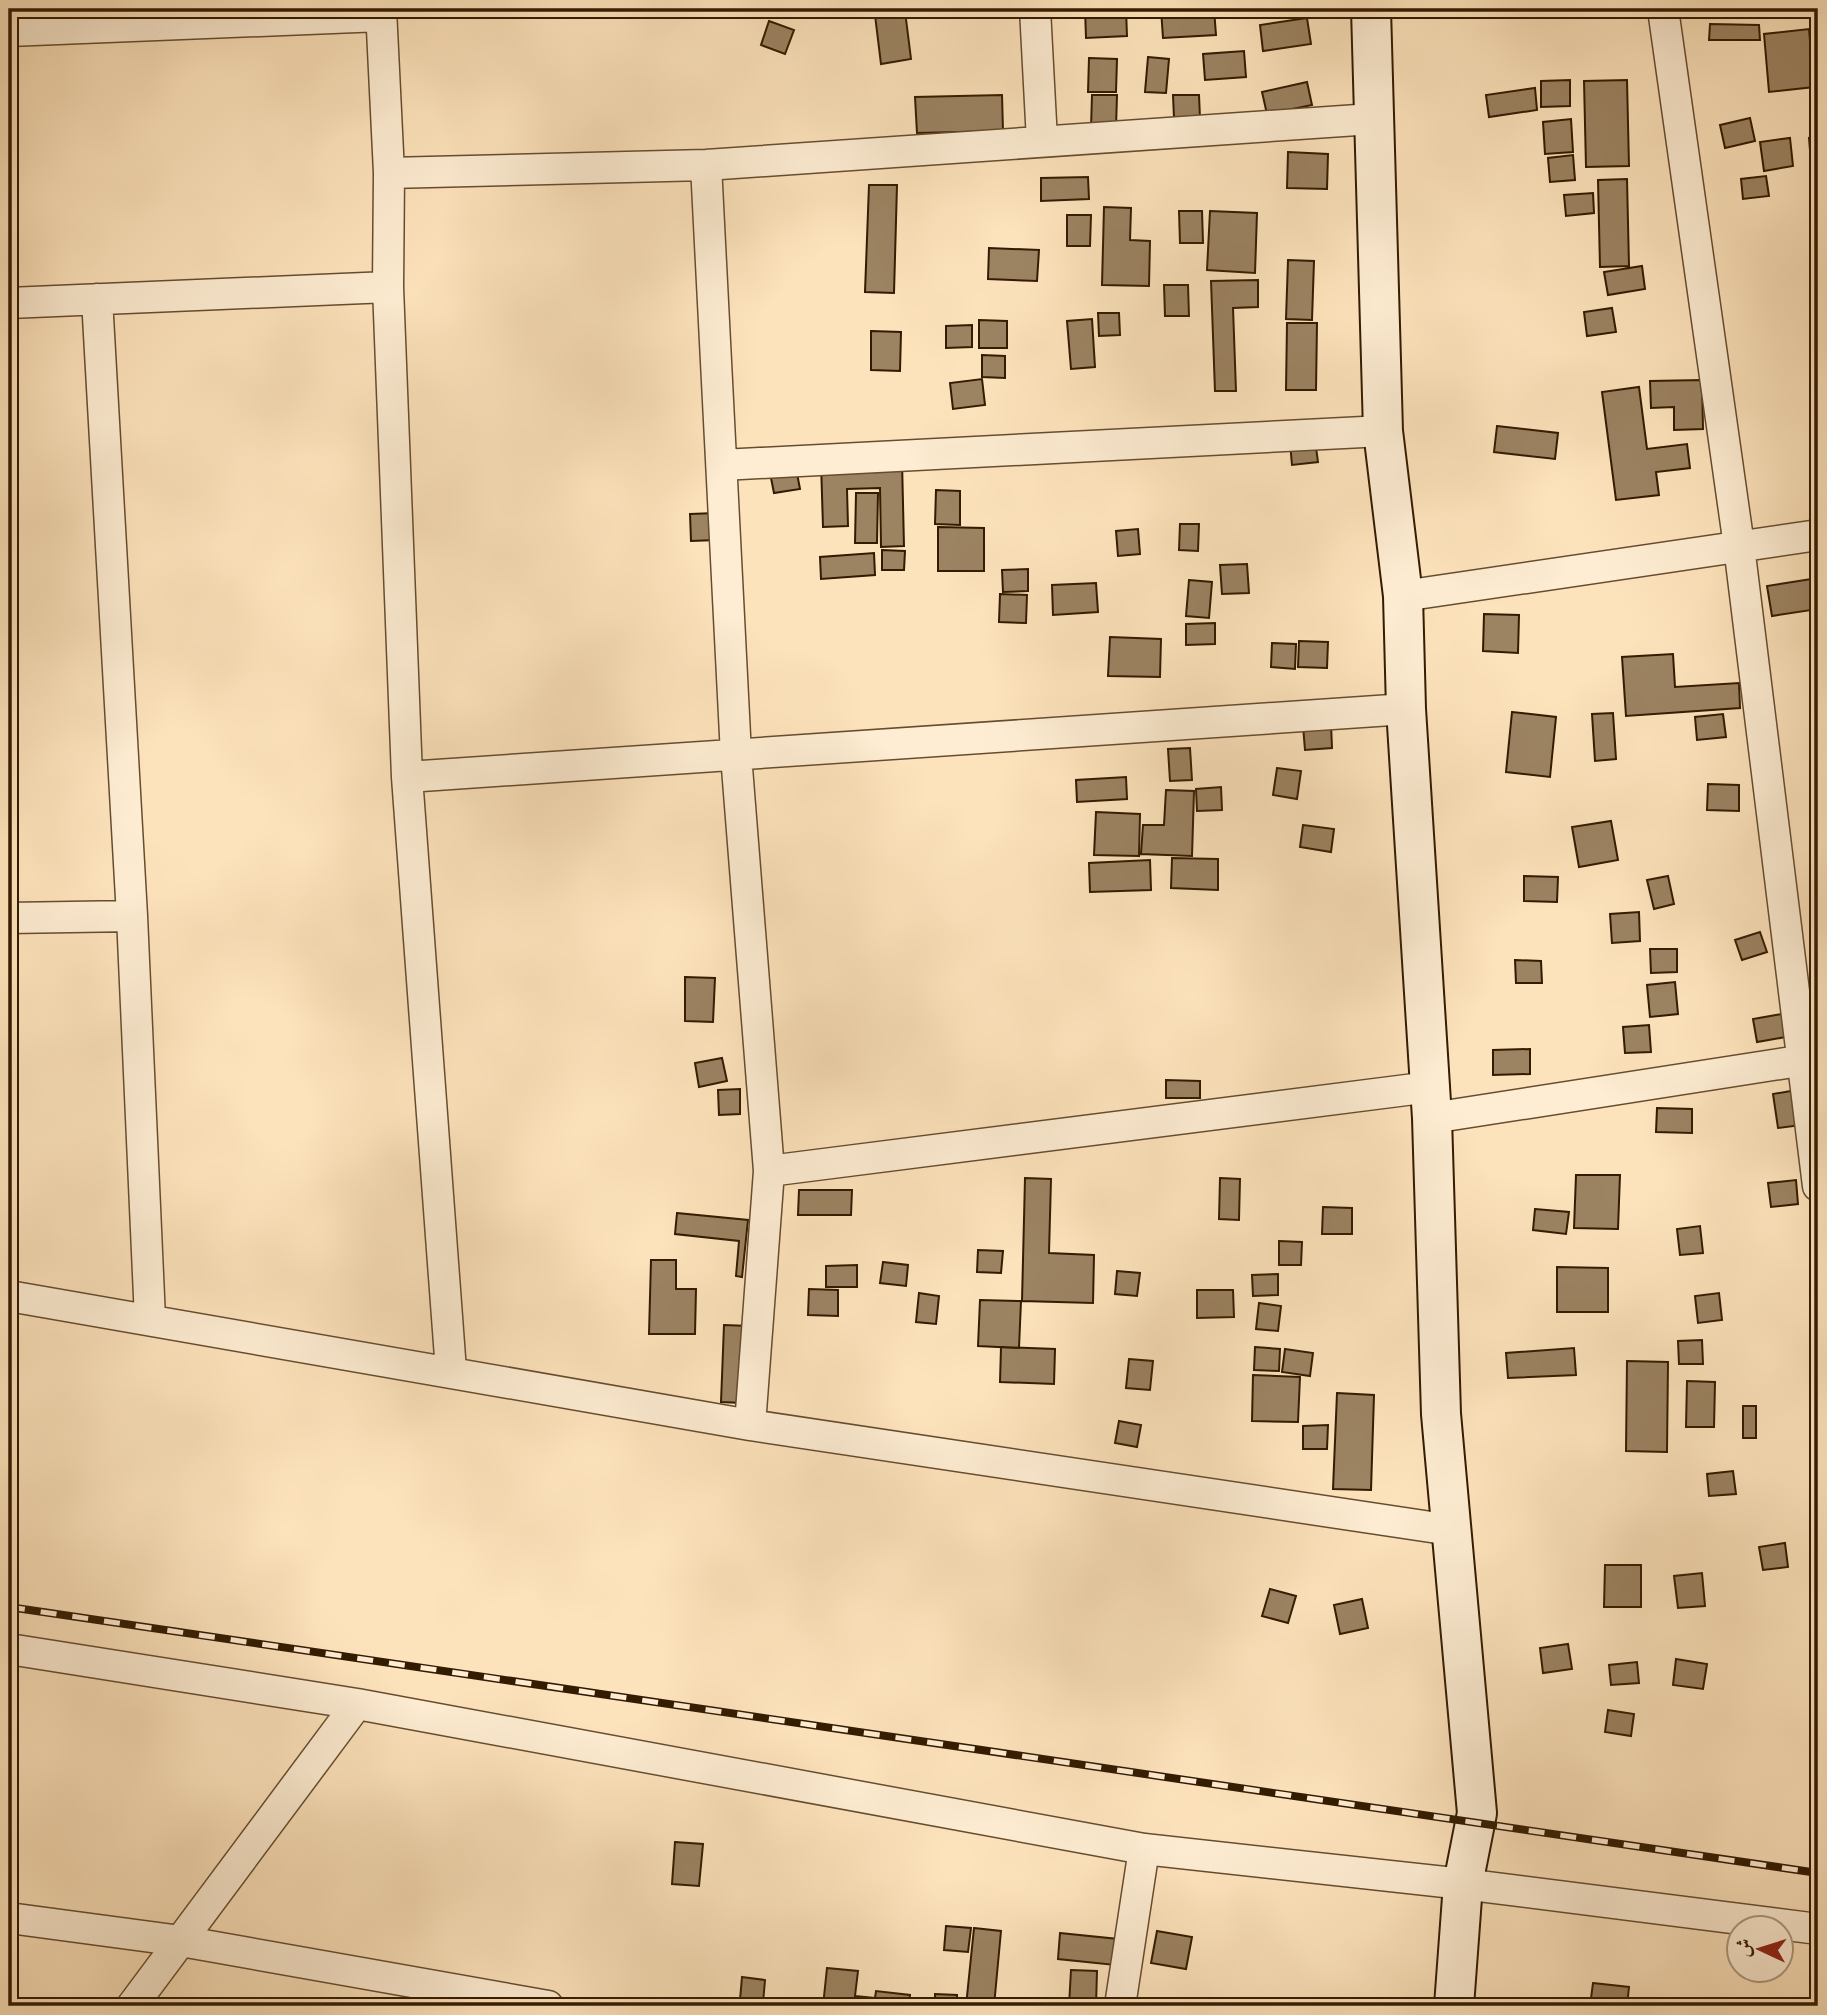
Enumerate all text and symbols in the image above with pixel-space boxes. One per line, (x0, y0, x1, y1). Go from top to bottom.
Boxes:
north arrow (1726, 1913, 1796, 1983)
text: ش (1732, 1938, 1758, 1958)

